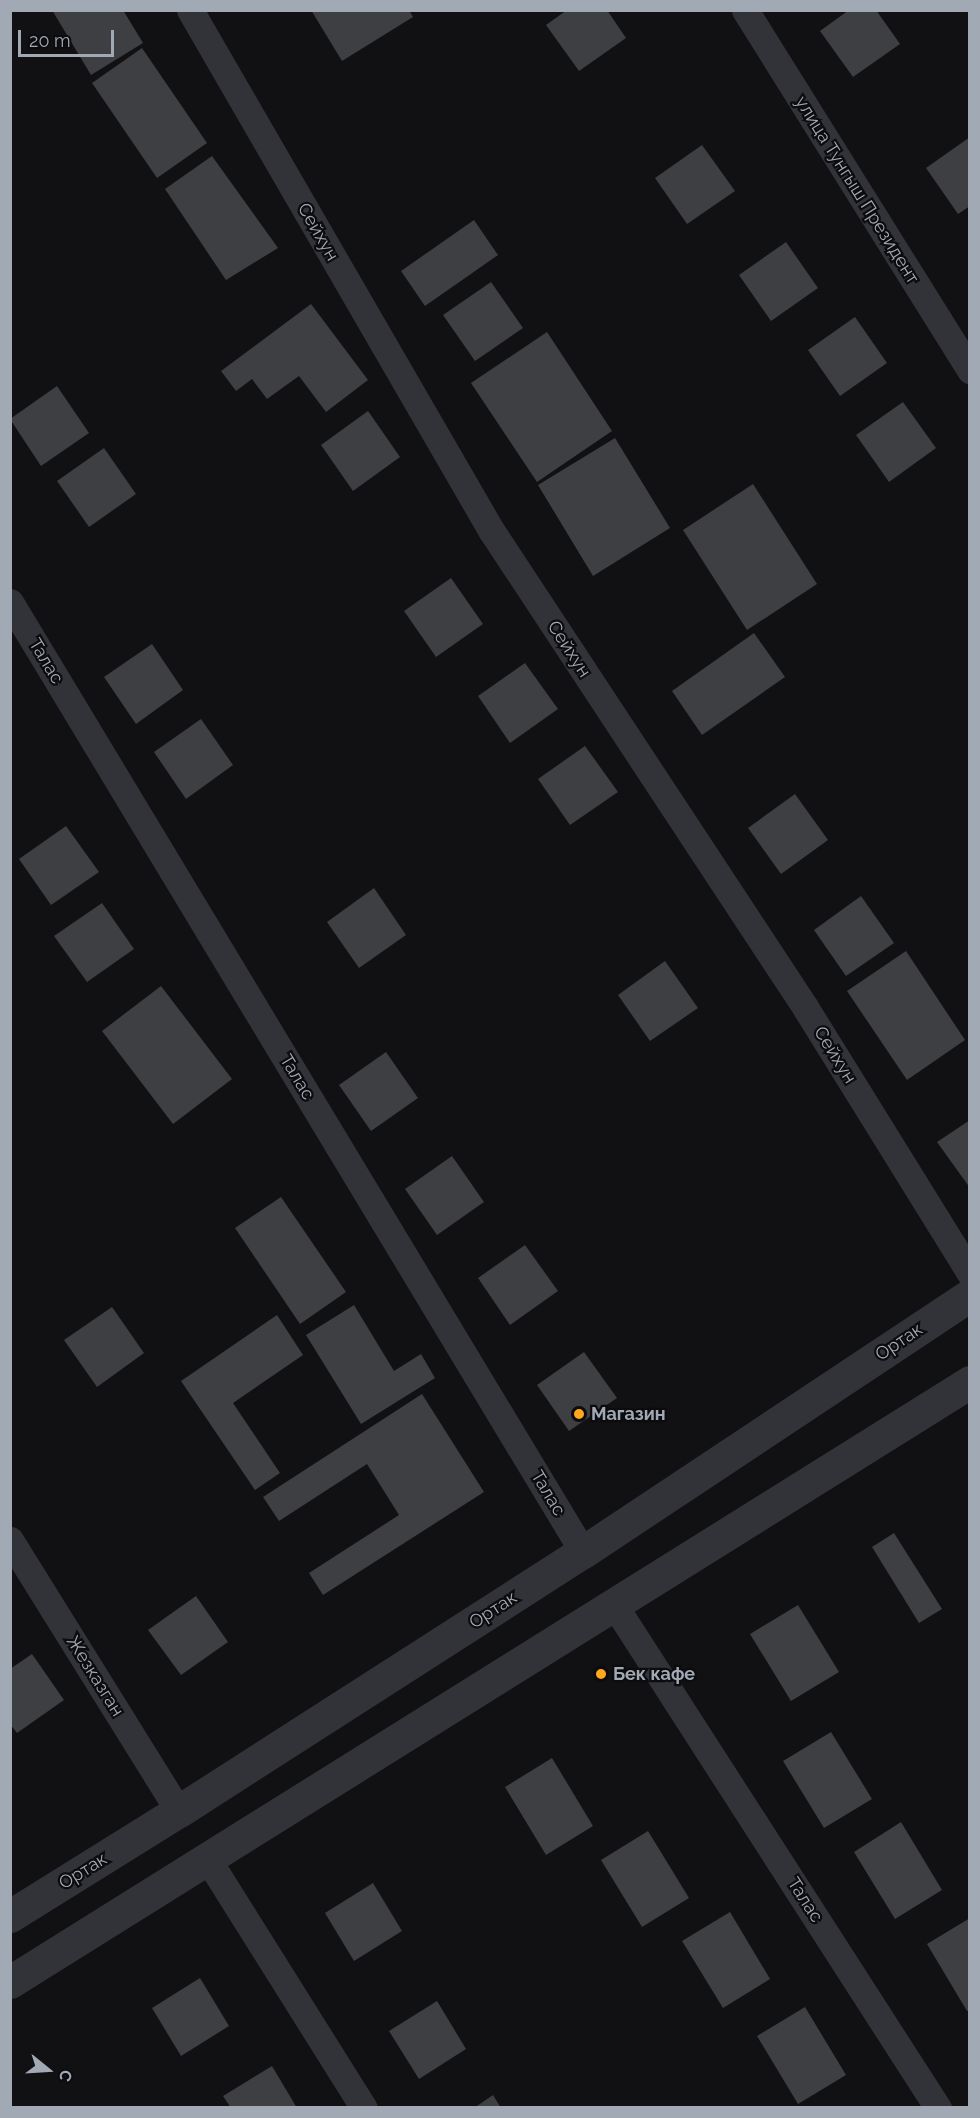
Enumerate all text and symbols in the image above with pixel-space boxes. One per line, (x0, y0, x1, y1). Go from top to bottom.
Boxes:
scale bar (21, 18, 117, 56)
text: 20 m (29, 30, 71, 51)
street label: улица Тунгыш Президент (790, 92, 924, 288)
street label: Сейхун (293, 199, 343, 265)
street label: Сейхун (543, 617, 595, 681)
street label: Талас (24, 635, 68, 687)
street label: Сейхун (809, 1023, 861, 1087)
street label: Талас (275, 1051, 319, 1103)
street label: Ортак (871, 1318, 927, 1366)
place label: Магазин (591, 1403, 666, 1425)
marker: Магазин (572, 1407, 586, 1421)
street label: Талас (526, 1467, 570, 1519)
street label: Ортак (465, 1587, 521, 1633)
street label: Жезказган (62, 1632, 128, 1720)
place label: Бек кафе (613, 1663, 695, 1685)
marker: Бек кафе (594, 1667, 608, 1681)
street label: Ортак (55, 1848, 111, 1894)
street label: Талас (783, 1874, 827, 1926)
north arrow (18, 2040, 78, 2100)
text: С (55, 2068, 76, 2084)

